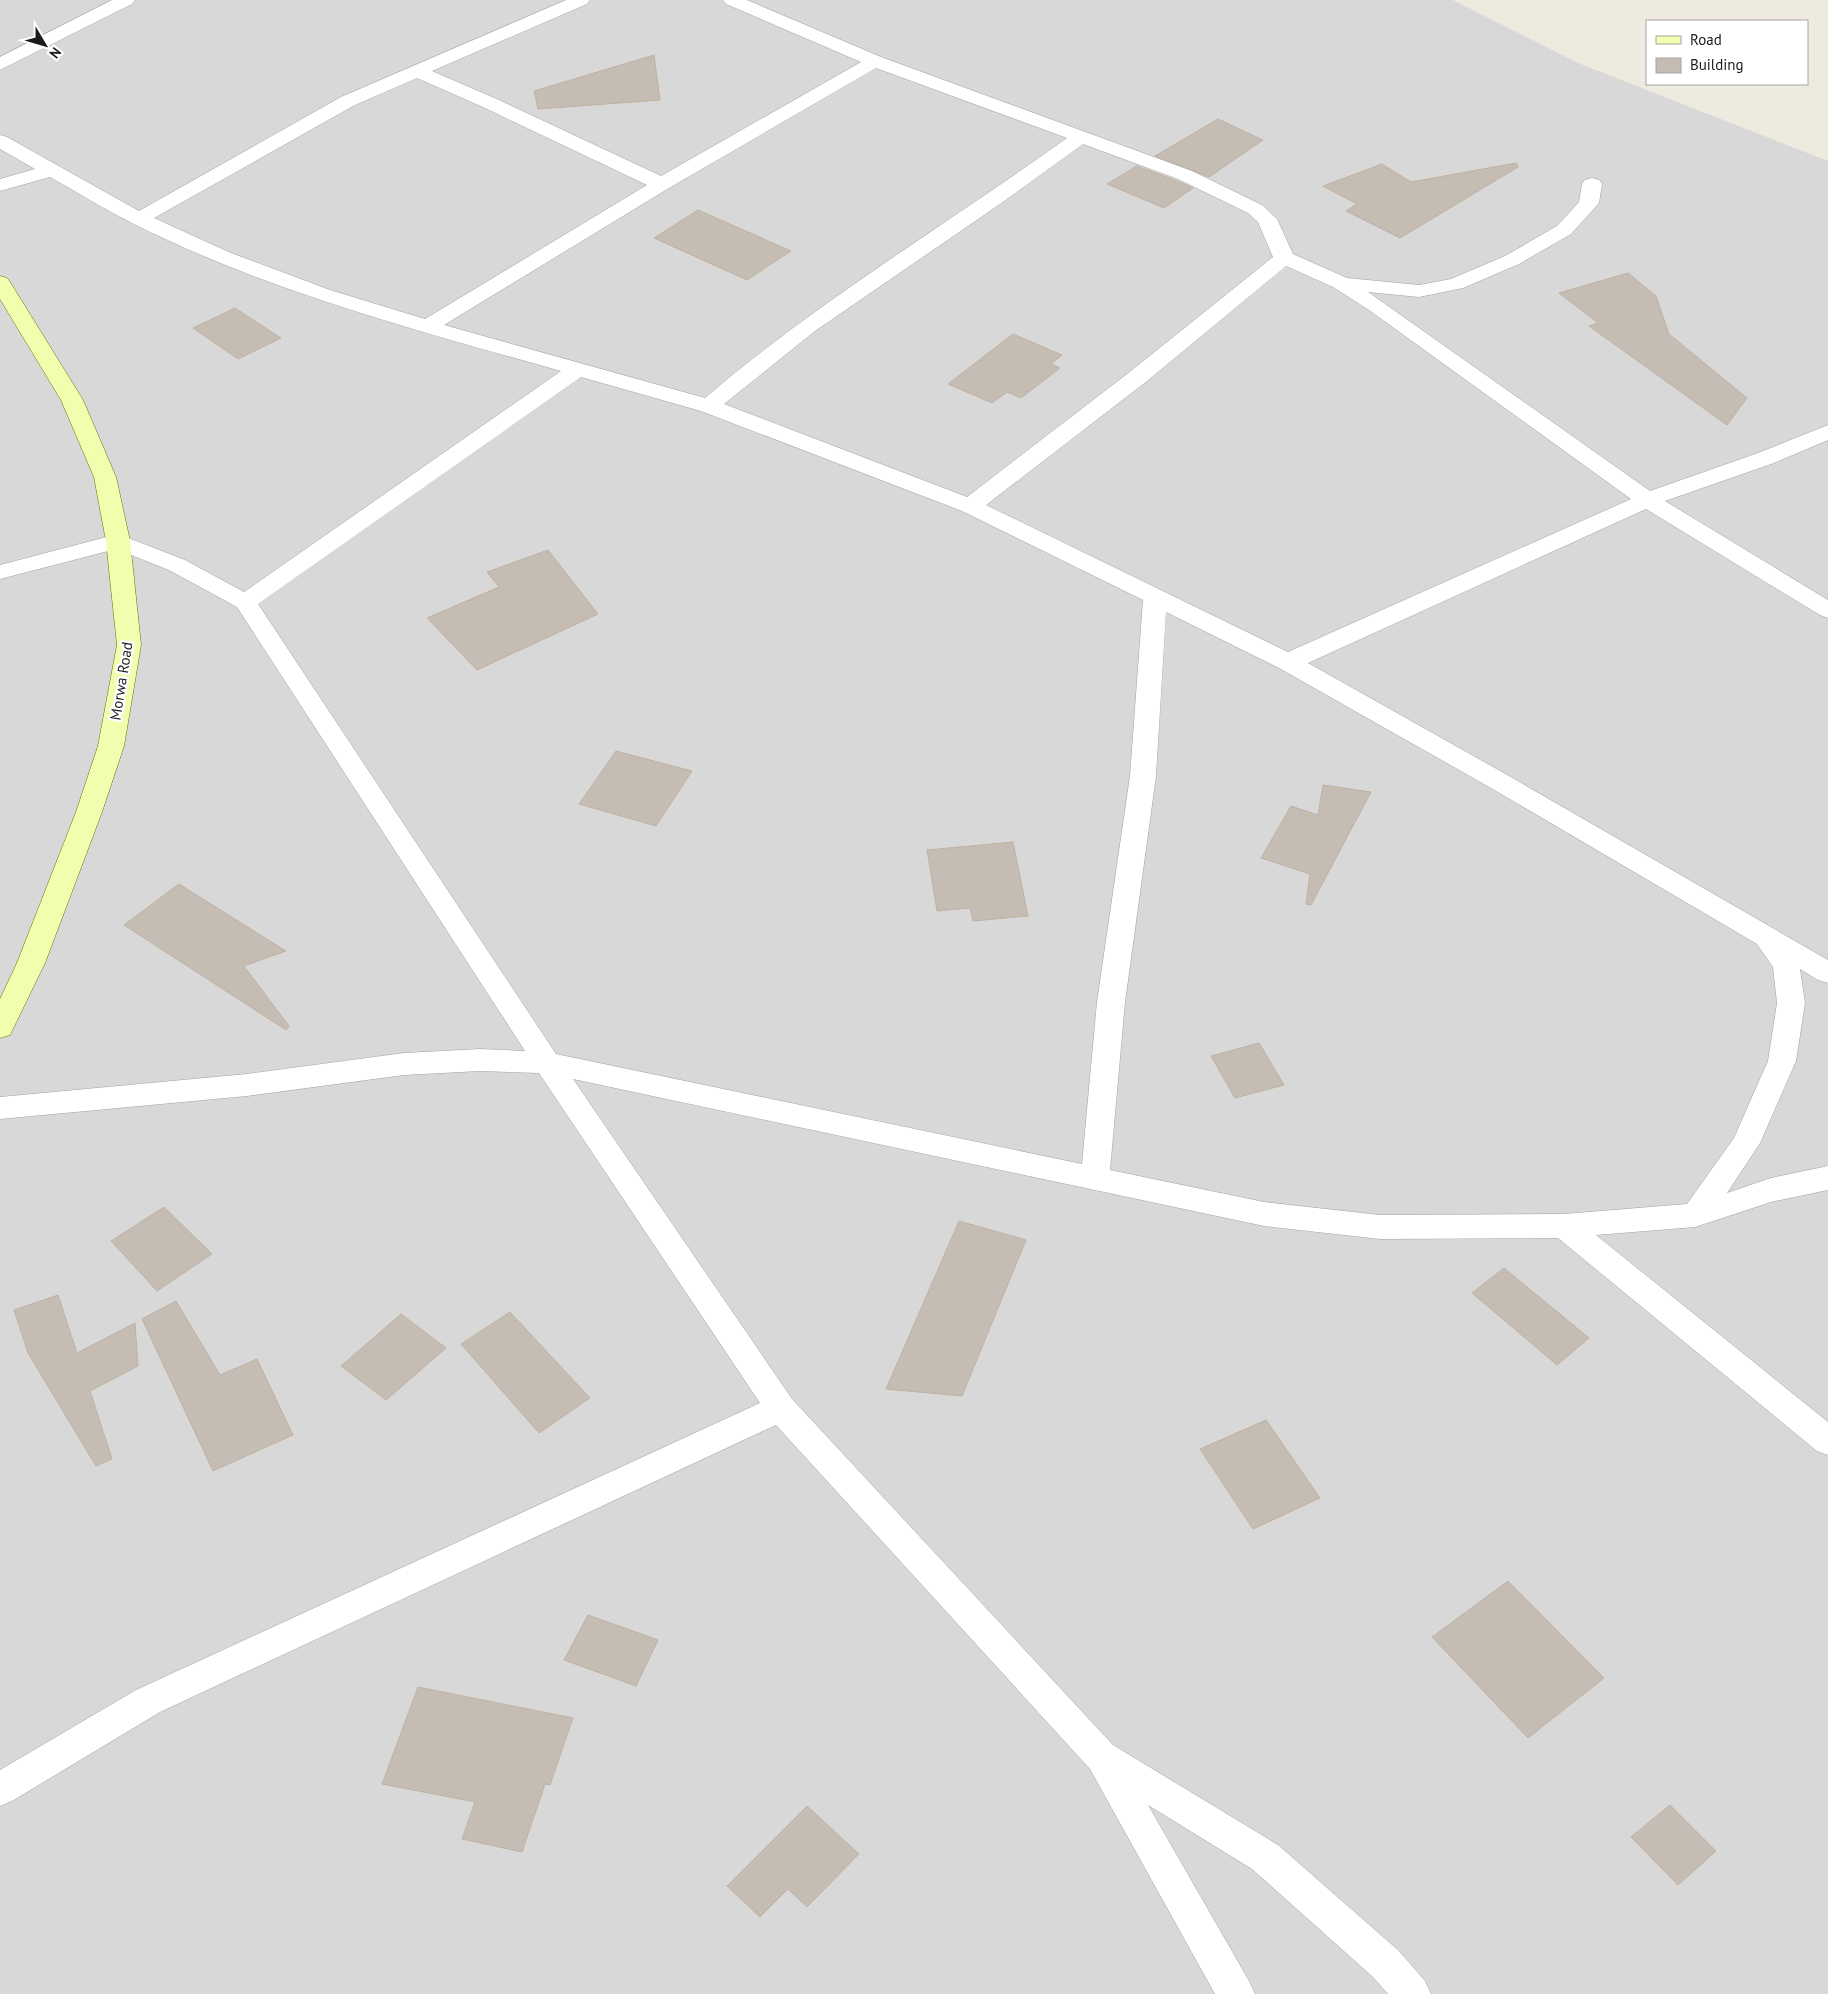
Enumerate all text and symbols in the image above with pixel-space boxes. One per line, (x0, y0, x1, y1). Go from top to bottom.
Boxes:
north arrow (20, 20, 70, 70)
legend (1646, 20, 1808, 85)
text: Road (1690, 30, 1722, 49)
text: N (45, 44, 65, 62)
text: Building (1690, 55, 1744, 74)
street label: Morwa Road (105, 640, 137, 722)

